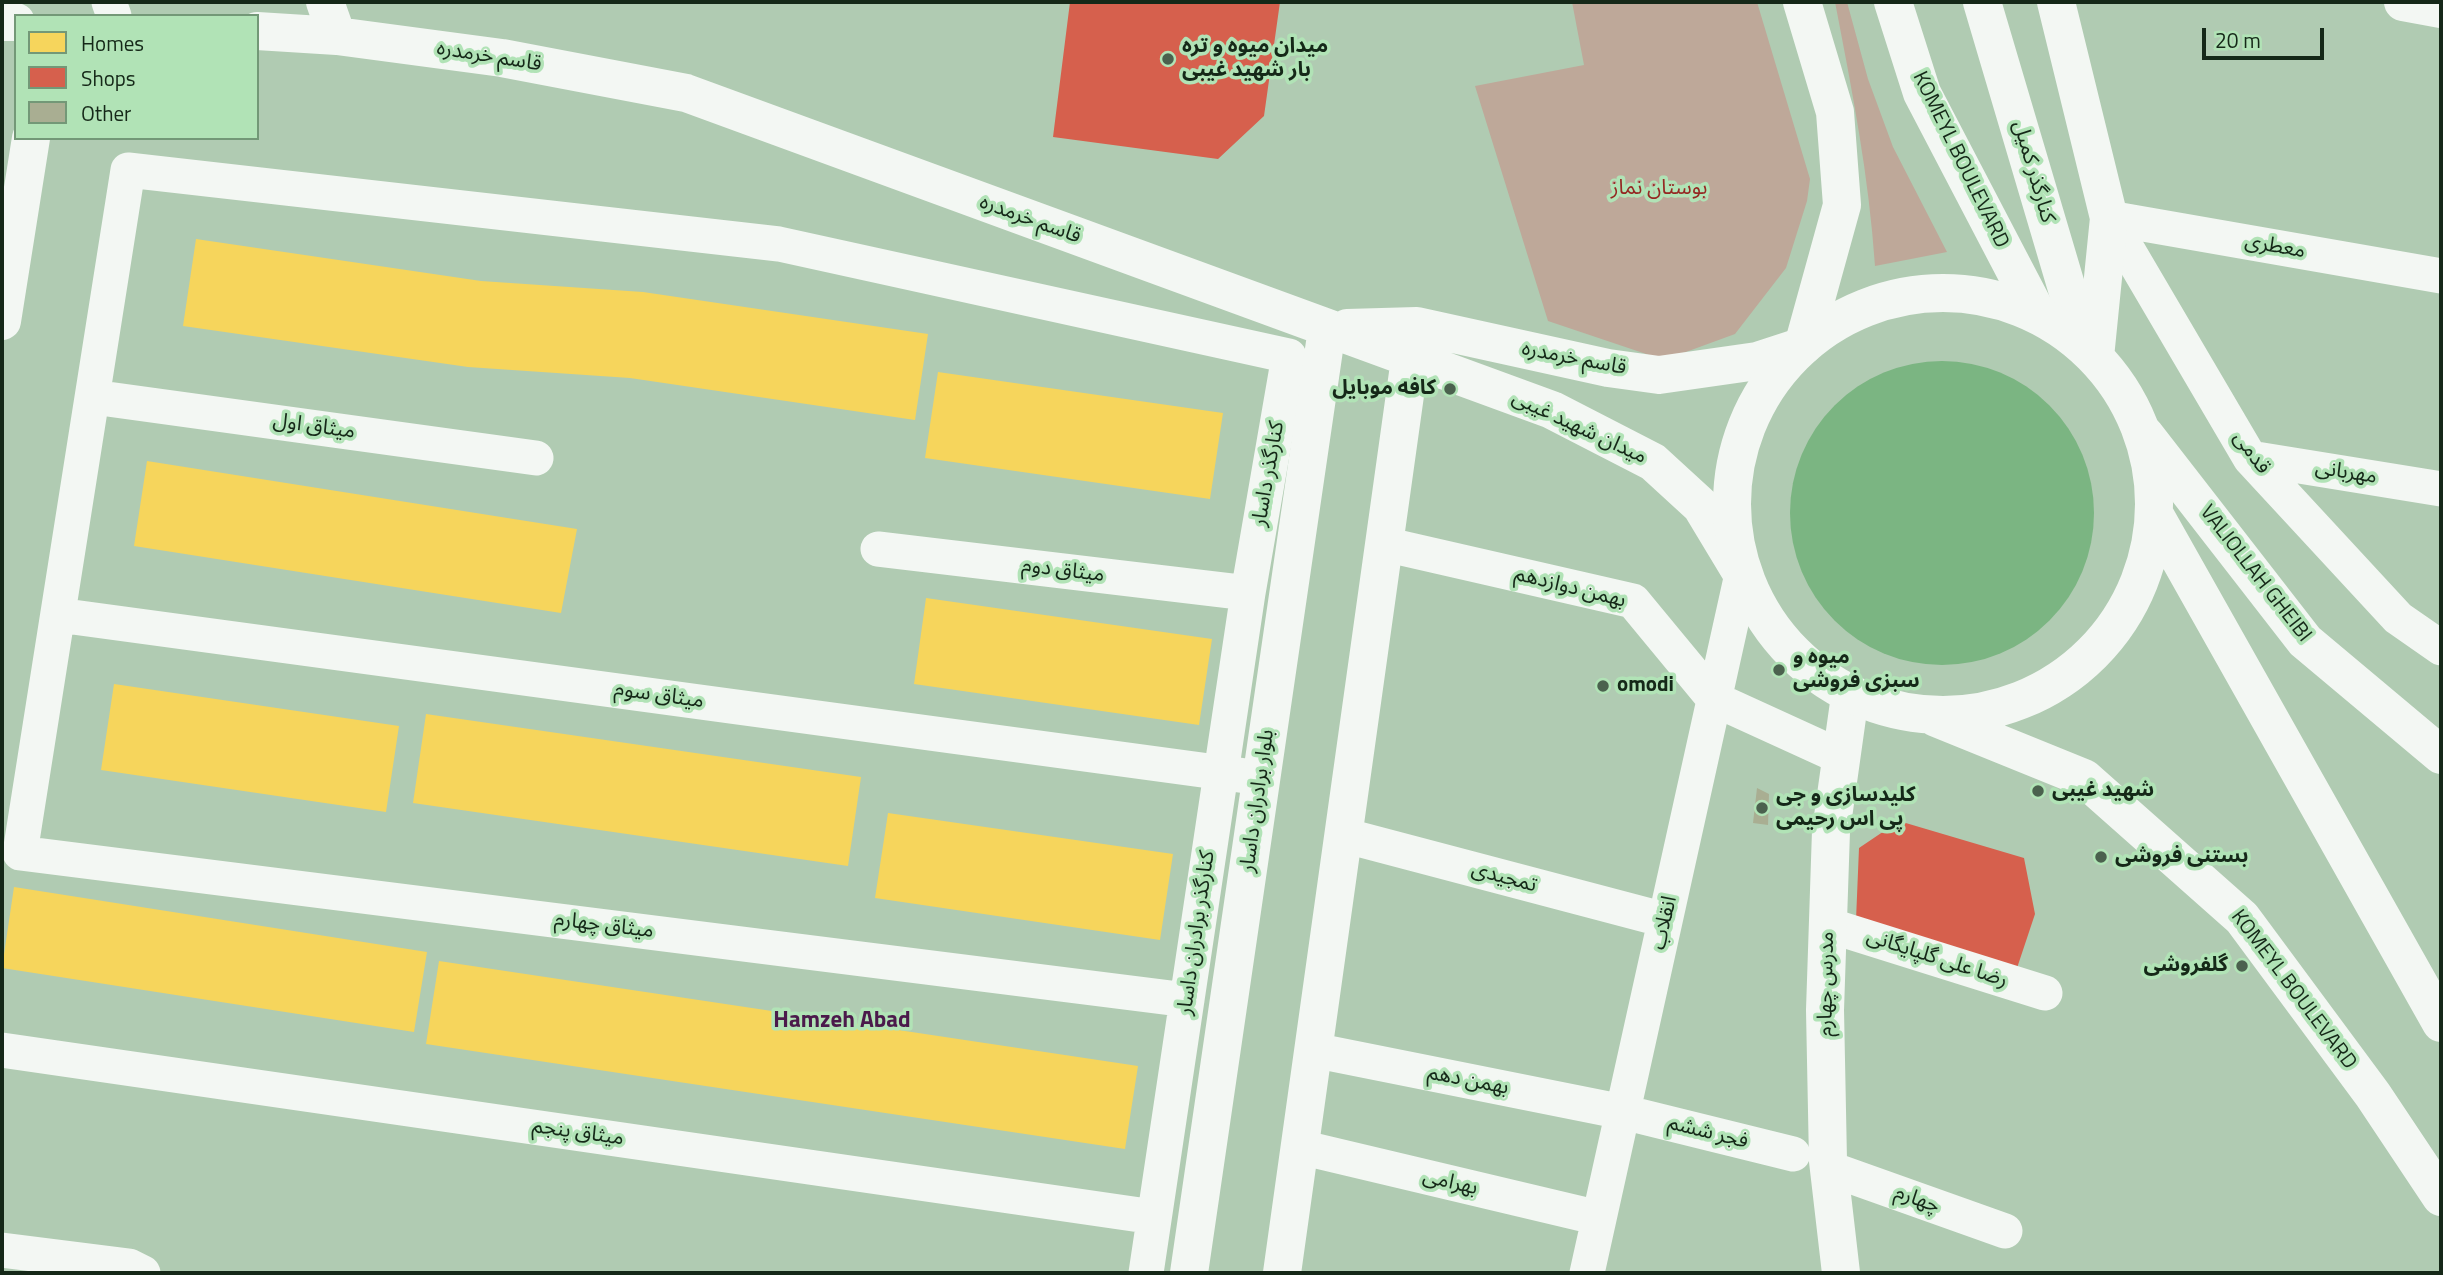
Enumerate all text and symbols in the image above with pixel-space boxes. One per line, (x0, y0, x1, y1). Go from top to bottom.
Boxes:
legend (14, 14, 259, 140)
scale bar (2205, 14, 2328, 58)
text: 20 m (2215, 24, 2261, 56)
text: Homes (81, 27, 144, 59)
place label: میدان میوه و تره بار شهید غیبی (1182, 34, 1328, 84)
street label: قاسم خرمدره (435, 36, 543, 78)
marker: میدان میوه و تره بار شهید غیبی (1160, 51, 1176, 67)
text: Shops (81, 62, 136, 94)
street label: KOMEYL BOULEVARD (1906, 68, 2014, 252)
text: Other (81, 97, 131, 129)
street label: کنارگذر کمیل (2006, 118, 2060, 226)
park label: بوستان نماز (1611, 176, 1707, 202)
street label: قاسم خرمدره (976, 190, 1084, 250)
street label: معطری (2243, 229, 2307, 265)
street label: قاسم خرمدره (1520, 337, 1628, 381)
place label: کافه موبایل (1332, 376, 1436, 402)
marker: کافه موبایل (1442, 381, 1458, 397)
street label: میدان شهید غیبی (1508, 386, 1650, 470)
street label: میثاق اول (271, 409, 357, 445)
street label: کنارگذر داسار (1247, 419, 1291, 529)
street label: قدمی (2227, 427, 2275, 479)
street label: مهربانی (2313, 456, 2379, 490)
street label: VALIOLLAH GHEIBI (2194, 501, 2316, 647)
street label: میثاق دوم (1020, 553, 1106, 589)
street label: بهمن دوازدهم (1512, 562, 1628, 614)
place label: میوه و سبزی فروشی (1793, 645, 1920, 695)
marker: میوه و سبزی فروشی (1771, 662, 1787, 678)
place label: omodi (1617, 673, 1674, 699)
street label: میثاق سوم (613, 677, 705, 715)
marker: omodi (1595, 678, 1611, 694)
street label: بلوار برادران داسار (1235, 728, 1281, 874)
place label: شهید غیبی (2052, 778, 2154, 804)
place label: کلیدسازی و جی پی اس رحیمی (1776, 783, 1916, 833)
marker: شهید غیبی (2030, 783, 2046, 799)
marker: کلیدسازی و جی پی اس رحیمی (1754, 800, 1770, 816)
place label: بستنی فروشی (2115, 844, 2248, 870)
street label: کنارگذر برادران داسار (1173, 849, 1221, 1017)
marker: بستنی فروشی (2093, 849, 2109, 865)
street label: تمجیدی (1468, 857, 1540, 899)
street label: انقلاب (1647, 894, 1683, 952)
street label: KOMEYL BOULEVARD (2225, 905, 2361, 1075)
street label: میثاق چهارم (553, 907, 655, 945)
street label: رضا علی گلپایگانی (1863, 924, 2011, 994)
street label: مدرس چهارم (1813, 931, 1841, 1037)
place label: گلفروشی (2143, 953, 2228, 979)
marker: گلفروشی (2234, 958, 2250, 974)
district label: Hamzeh Abad (773, 1007, 911, 1035)
street label: بهمن دهم (1425, 1061, 1511, 1101)
street label: فجر ششم (1665, 1111, 1751, 1155)
street label: میثاق پنجم (531, 1114, 625, 1152)
street label: بهرامی (1420, 1164, 1480, 1202)
street label: چهارم (1891, 1180, 1943, 1220)

